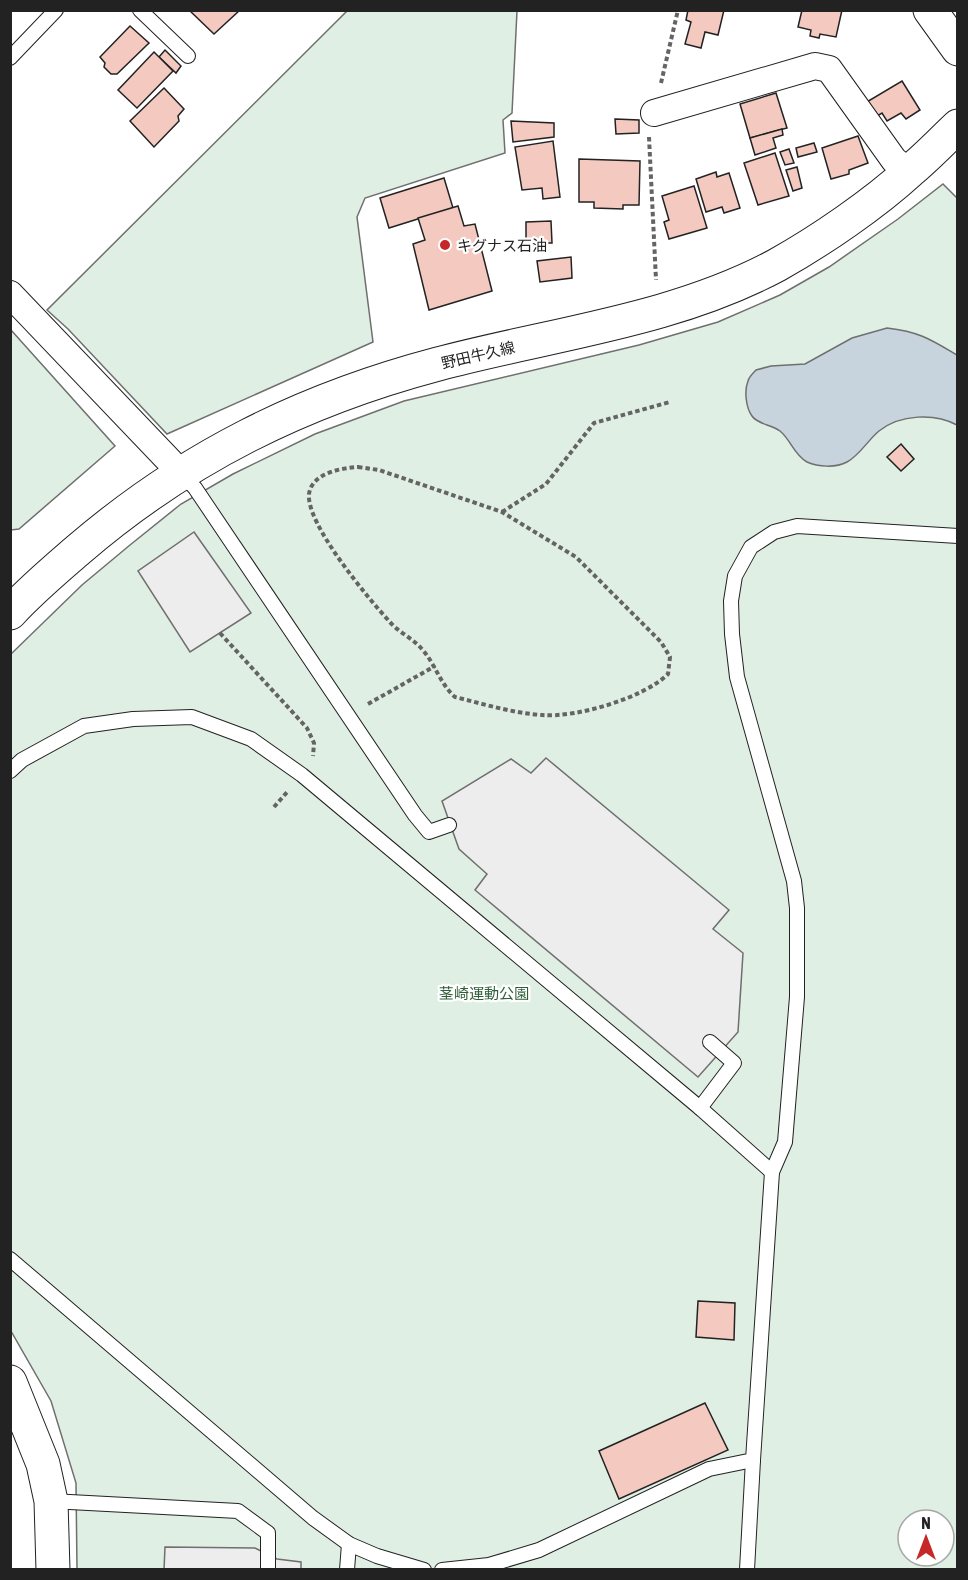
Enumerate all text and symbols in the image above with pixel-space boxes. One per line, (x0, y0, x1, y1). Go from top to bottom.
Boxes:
place label: キグナス石油 (457, 237, 547, 254)
marker: キグナス石油 (438, 238, 452, 252)
street label: 野田牛久線 (440, 338, 516, 372)
park label: 茎崎運動公園 (439, 985, 529, 1002)
north arrow (896, 1508, 956, 1568)
text: N (921, 1514, 931, 1532)

